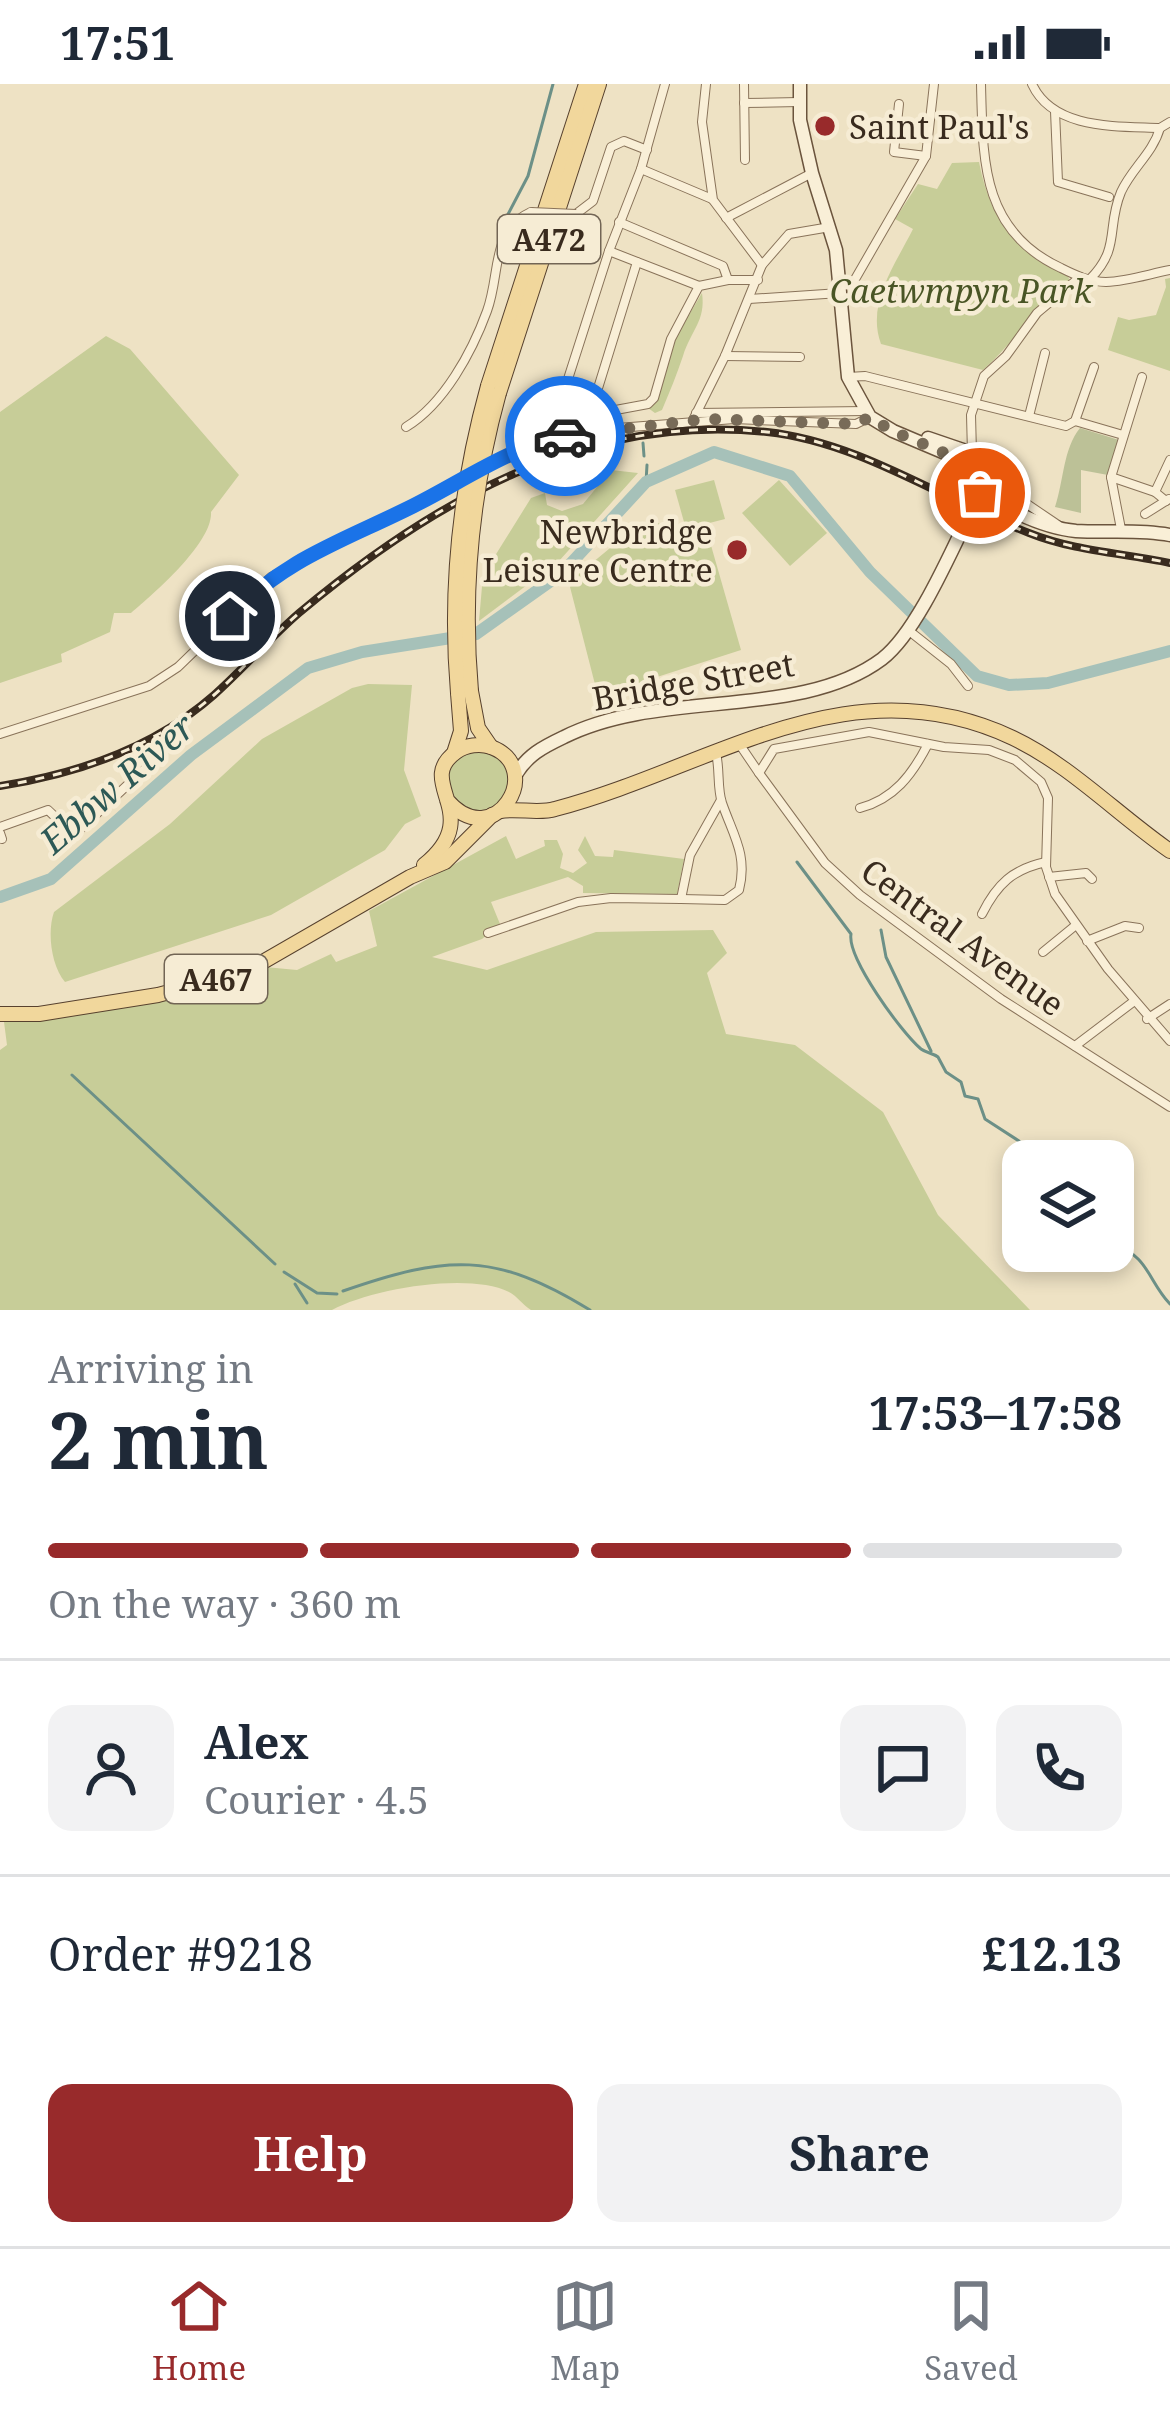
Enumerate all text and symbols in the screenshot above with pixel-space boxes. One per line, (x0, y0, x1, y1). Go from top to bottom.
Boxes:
text: 17:51 (60, 12, 175, 73)
place label: Saint Paul's (849, 104, 1029, 149)
marker: Saint Paul's (812, 113, 838, 139)
road number: A472 (498, 215, 600, 263)
park label: Caetwmpyn Park (830, 268, 1094, 313)
courier (505, 376, 625, 496)
icon: car (532, 403, 598, 469)
pin (929, 442, 1031, 544)
icon: bag (947, 460, 1013, 526)
place label: Newbridge Leisure Centre (483, 509, 713, 592)
marker: Newbridge Leisure Centre (724, 537, 750, 563)
pin (179, 565, 281, 667)
icon: home (197, 583, 263, 649)
street label: Bridge Street (589, 641, 797, 721)
water label: Ebbw River (28, 701, 206, 865)
street label: Central Avenue (852, 848, 1074, 1026)
road number: A467 (165, 955, 267, 1003)
map controls (1002, 1140, 1134, 1272)
button: layers (1002, 1140, 1134, 1272)
text: Arriving in (48, 1341, 254, 1394)
text: 17:53–17:58 (869, 1382, 1122, 1443)
text: 2 min (48, 1386, 269, 1492)
text: On the way · 360 m (48, 1576, 401, 1629)
button: person (48, 1705, 174, 1831)
button: chat (840, 1705, 966, 1831)
button: phone (996, 1705, 1122, 1831)
text: Alex (204, 1711, 309, 1772)
text: Courier · 4.5 (204, 1772, 429, 1825)
text: Order #9218 (48, 1923, 313, 1984)
text: £12.13 (982, 1923, 1122, 1984)
button: Help (48, 2084, 573, 2222)
button: Share (597, 2084, 1122, 2222)
tab: Home (152, 2273, 246, 2390)
tab: Map (550, 2273, 620, 2390)
tab: Saved (924, 2273, 1018, 2390)

